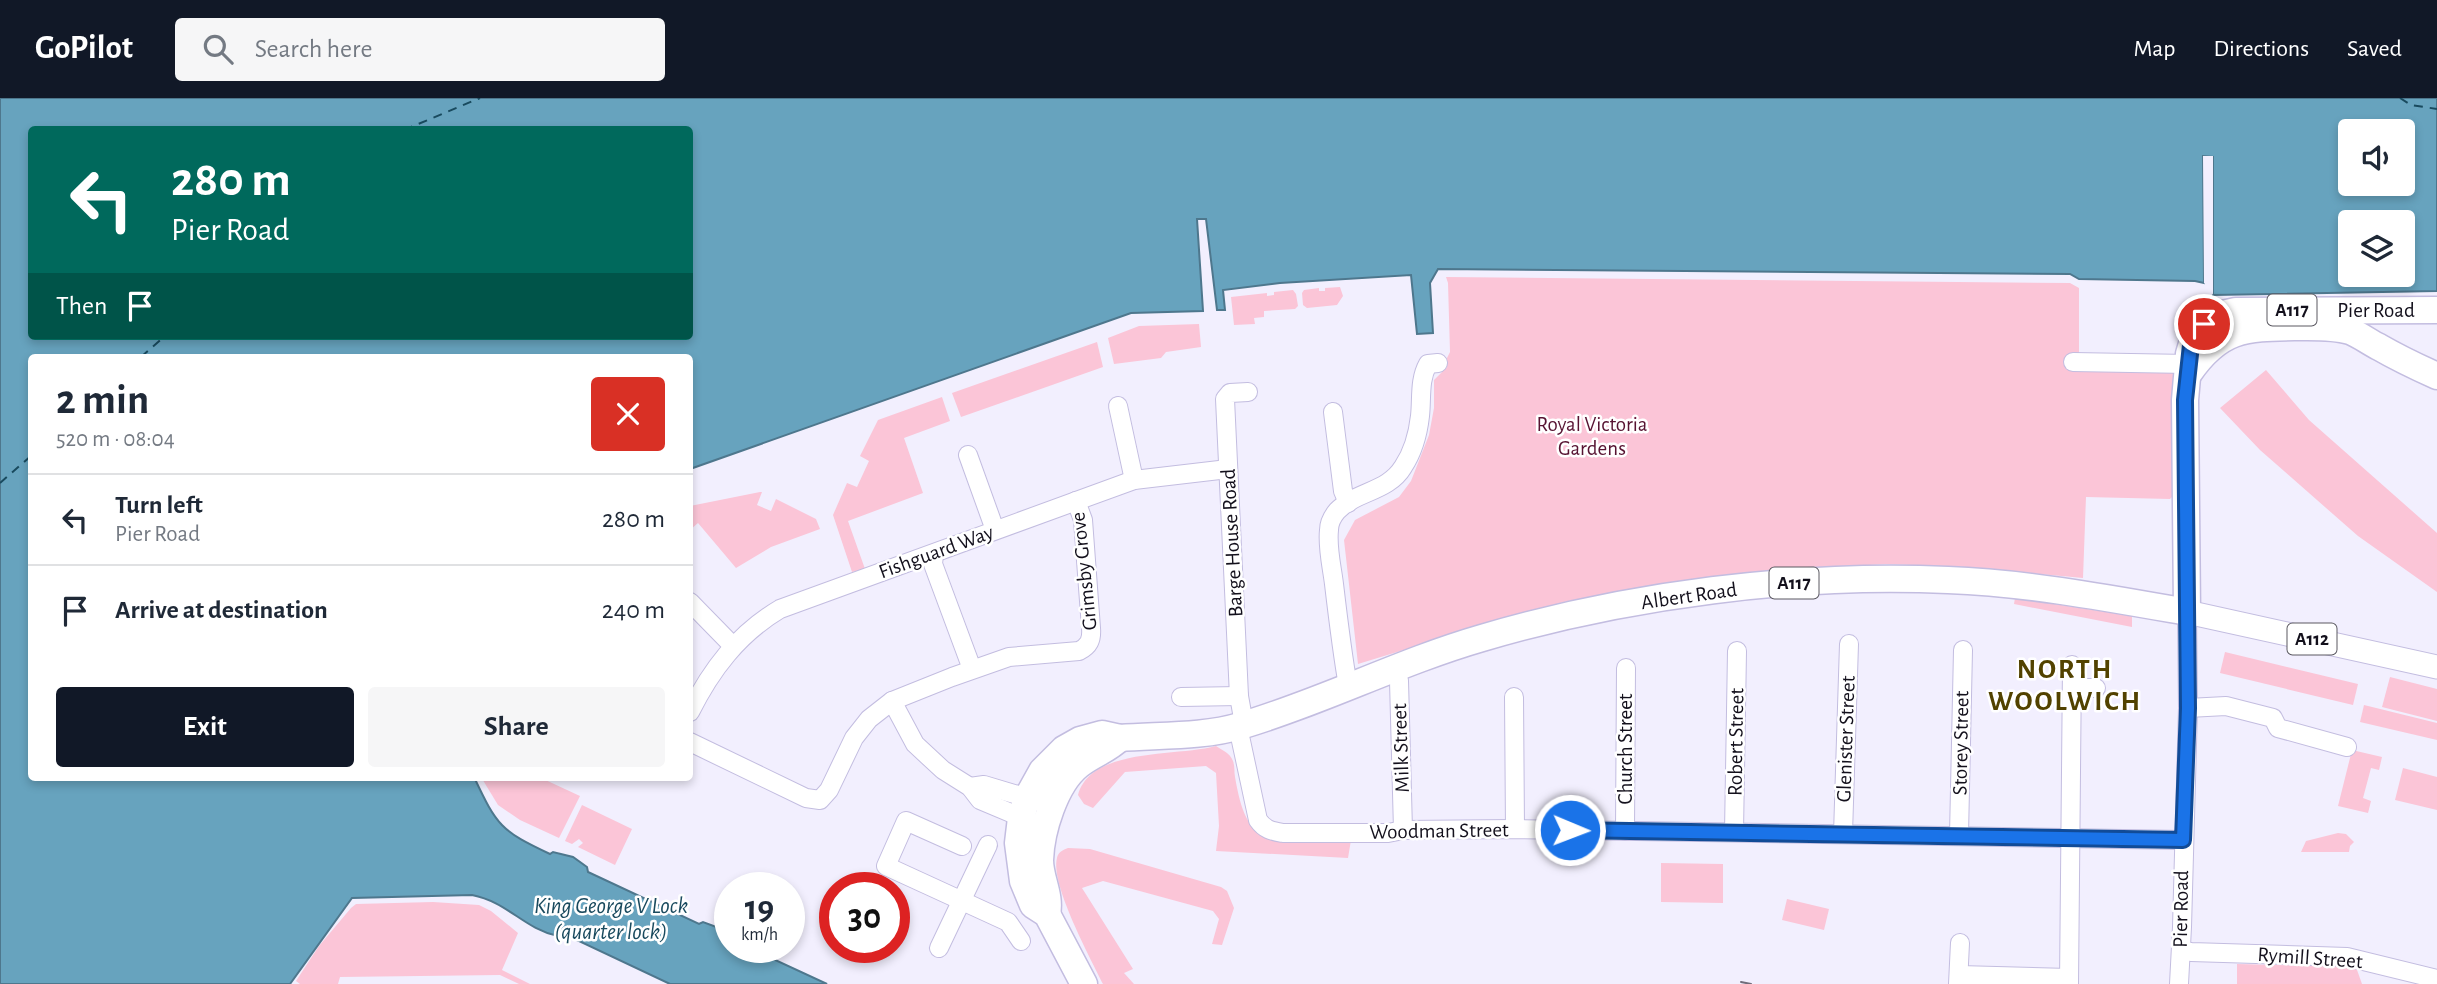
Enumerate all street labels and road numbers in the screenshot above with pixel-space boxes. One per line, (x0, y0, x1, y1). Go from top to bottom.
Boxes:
road number: A117 (2268, 294, 2316, 326)
street label: Pier Road (2337, 300, 2415, 321)
street label: Barge House Road (1218, 468, 1246, 618)
street label: Grimsby Grove (1067, 511, 1101, 631)
street label: Fishguard Way (876, 522, 996, 582)
road number: A117 (1770, 568, 1818, 598)
street label: Albert Road (1640, 579, 1738, 613)
road number: A112 (2288, 624, 2336, 654)
street label: Glenister Street (1833, 675, 1859, 803)
street label: Robert Street (1725, 687, 1747, 796)
street label: Storey Street (1950, 690, 1972, 796)
street label: Church Street (1615, 693, 1636, 805)
street label: Milk Street (1389, 703, 1413, 793)
street label: Woodman Street (1369, 819, 1509, 843)
street label: Pier Road (2170, 870, 2192, 948)
street label: Rymill Street (2257, 944, 2364, 972)

